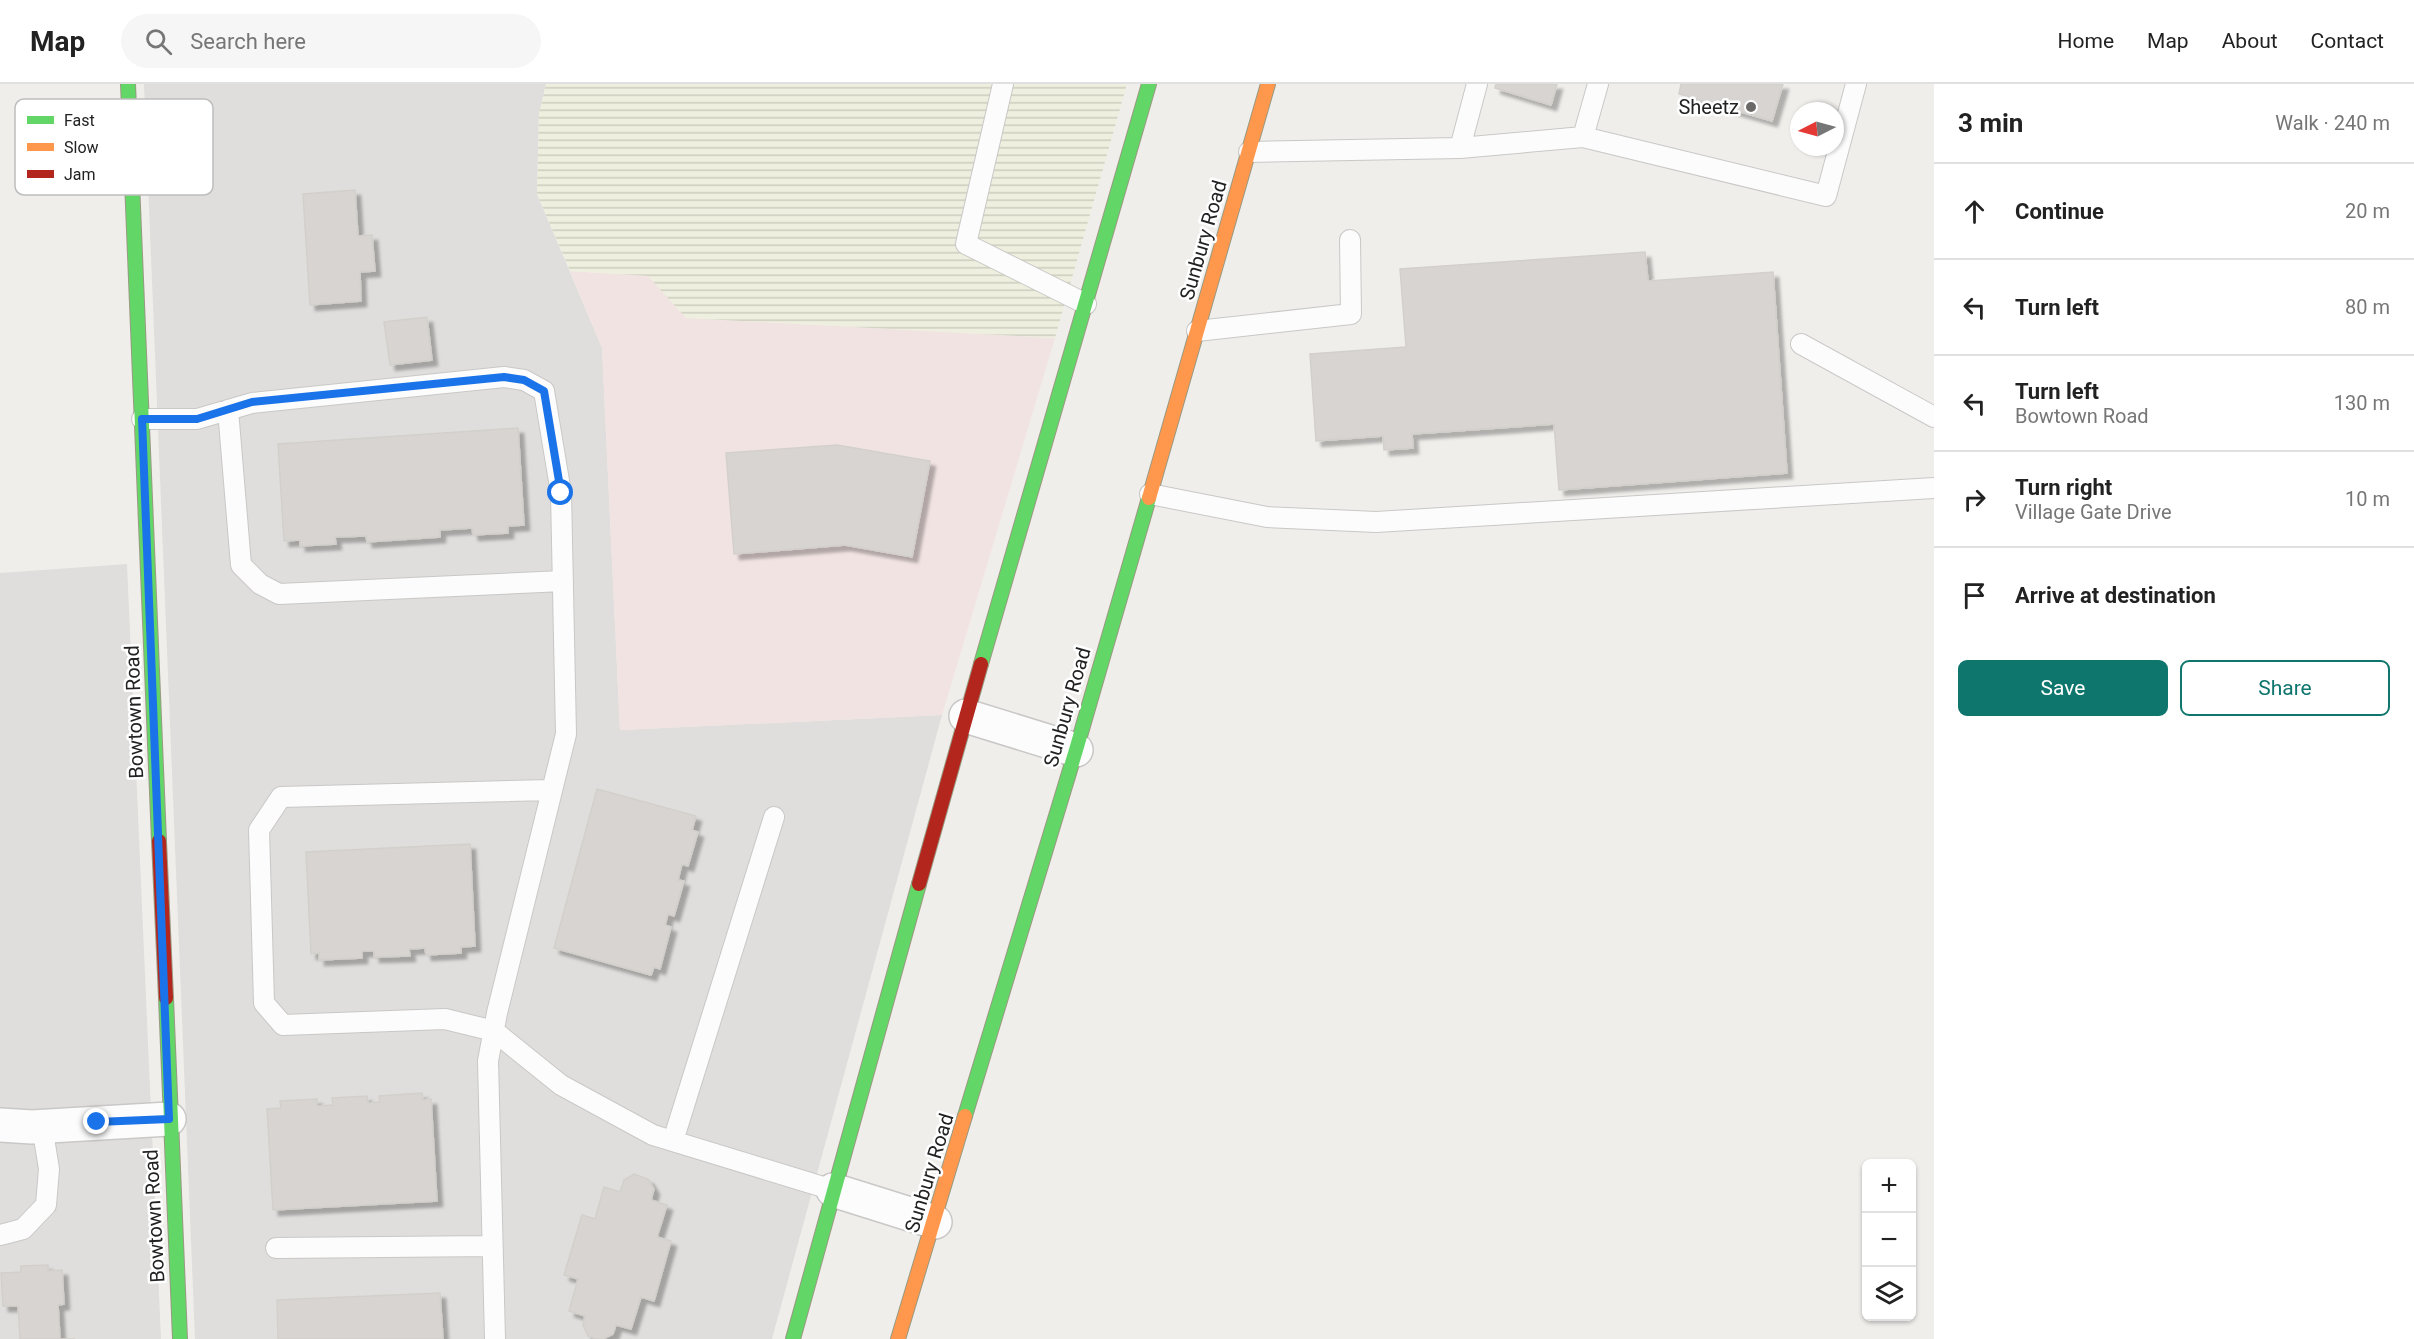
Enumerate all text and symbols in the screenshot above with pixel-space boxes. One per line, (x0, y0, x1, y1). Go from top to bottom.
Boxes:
search box (121, 14, 541, 68)
text: Map (30, 25, 85, 58)
icon: search (142, 25, 175, 58)
text: Search here (190, 29, 306, 54)
text: Home (2058, 29, 2114, 53)
text: Map (2147, 29, 2189, 53)
text: About (2222, 29, 2278, 53)
text: Contact (2311, 29, 2384, 53)
place label: Sheetz (1678, 95, 1739, 119)
legend (15, 99, 213, 195)
marker: Sheetz (1744, 100, 1758, 114)
north arrow (1790, 102, 1844, 156)
text: 3 min (1958, 108, 2023, 138)
text: Fast (64, 111, 95, 130)
text: Walk · 240 m (2275, 111, 2390, 135)
text: Slow (64, 138, 99, 157)
text: Jam (64, 165, 96, 184)
street label: Sunbury Road (1174, 177, 1232, 303)
icon: ahead (1958, 195, 1991, 228)
text: Continue (2015, 199, 2104, 224)
text: 20 m (2345, 199, 2390, 223)
icon: left (1958, 291, 1991, 324)
text: Turn left (2015, 295, 2099, 320)
text: 80 m (2345, 295, 2390, 319)
text: Turn left (2015, 379, 2099, 404)
icon: left (1958, 387, 1991, 420)
text: 130 m (2334, 391, 2390, 415)
text: Bowtown Road (2015, 404, 2149, 428)
text: Turn right (2015, 475, 2112, 500)
route start (547, 479, 573, 505)
icon: right (1958, 483, 1991, 516)
text: 10 m (2345, 487, 2390, 511)
text: Village Gate Drive (2015, 500, 2172, 524)
icon: arrive (1958, 579, 1991, 612)
text: Arrive at destination (2015, 583, 2216, 608)
street label: Sunbury Road (1038, 644, 1096, 770)
street label: Bowtown Road (120, 645, 148, 779)
button: Save (1958, 660, 2168, 716)
button: Share (2180, 660, 2390, 716)
route end (83, 1108, 109, 1134)
street label: Sunbury Road (899, 1110, 959, 1236)
street label: Bowtown Road (139, 1149, 169, 1283)
map controls (1862, 1159, 1916, 1321)
button: + (1862, 1159, 1916, 1213)
button: − (1862, 1213, 1916, 1267)
button: layers (1862, 1267, 1916, 1321)

